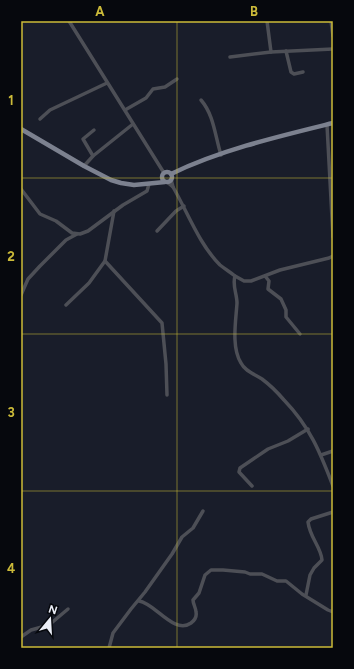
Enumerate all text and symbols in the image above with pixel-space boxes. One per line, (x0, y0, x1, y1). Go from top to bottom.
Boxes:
text: A (95, 4, 105, 19)
text: B (250, 4, 258, 19)
text: 1 (8, 93, 14, 108)
text: 2 (7, 249, 15, 264)
text: 3 (7, 405, 15, 420)
text: 4 (7, 561, 15, 576)
north arrow (30, 599, 70, 639)
text: N (47, 602, 59, 617)

